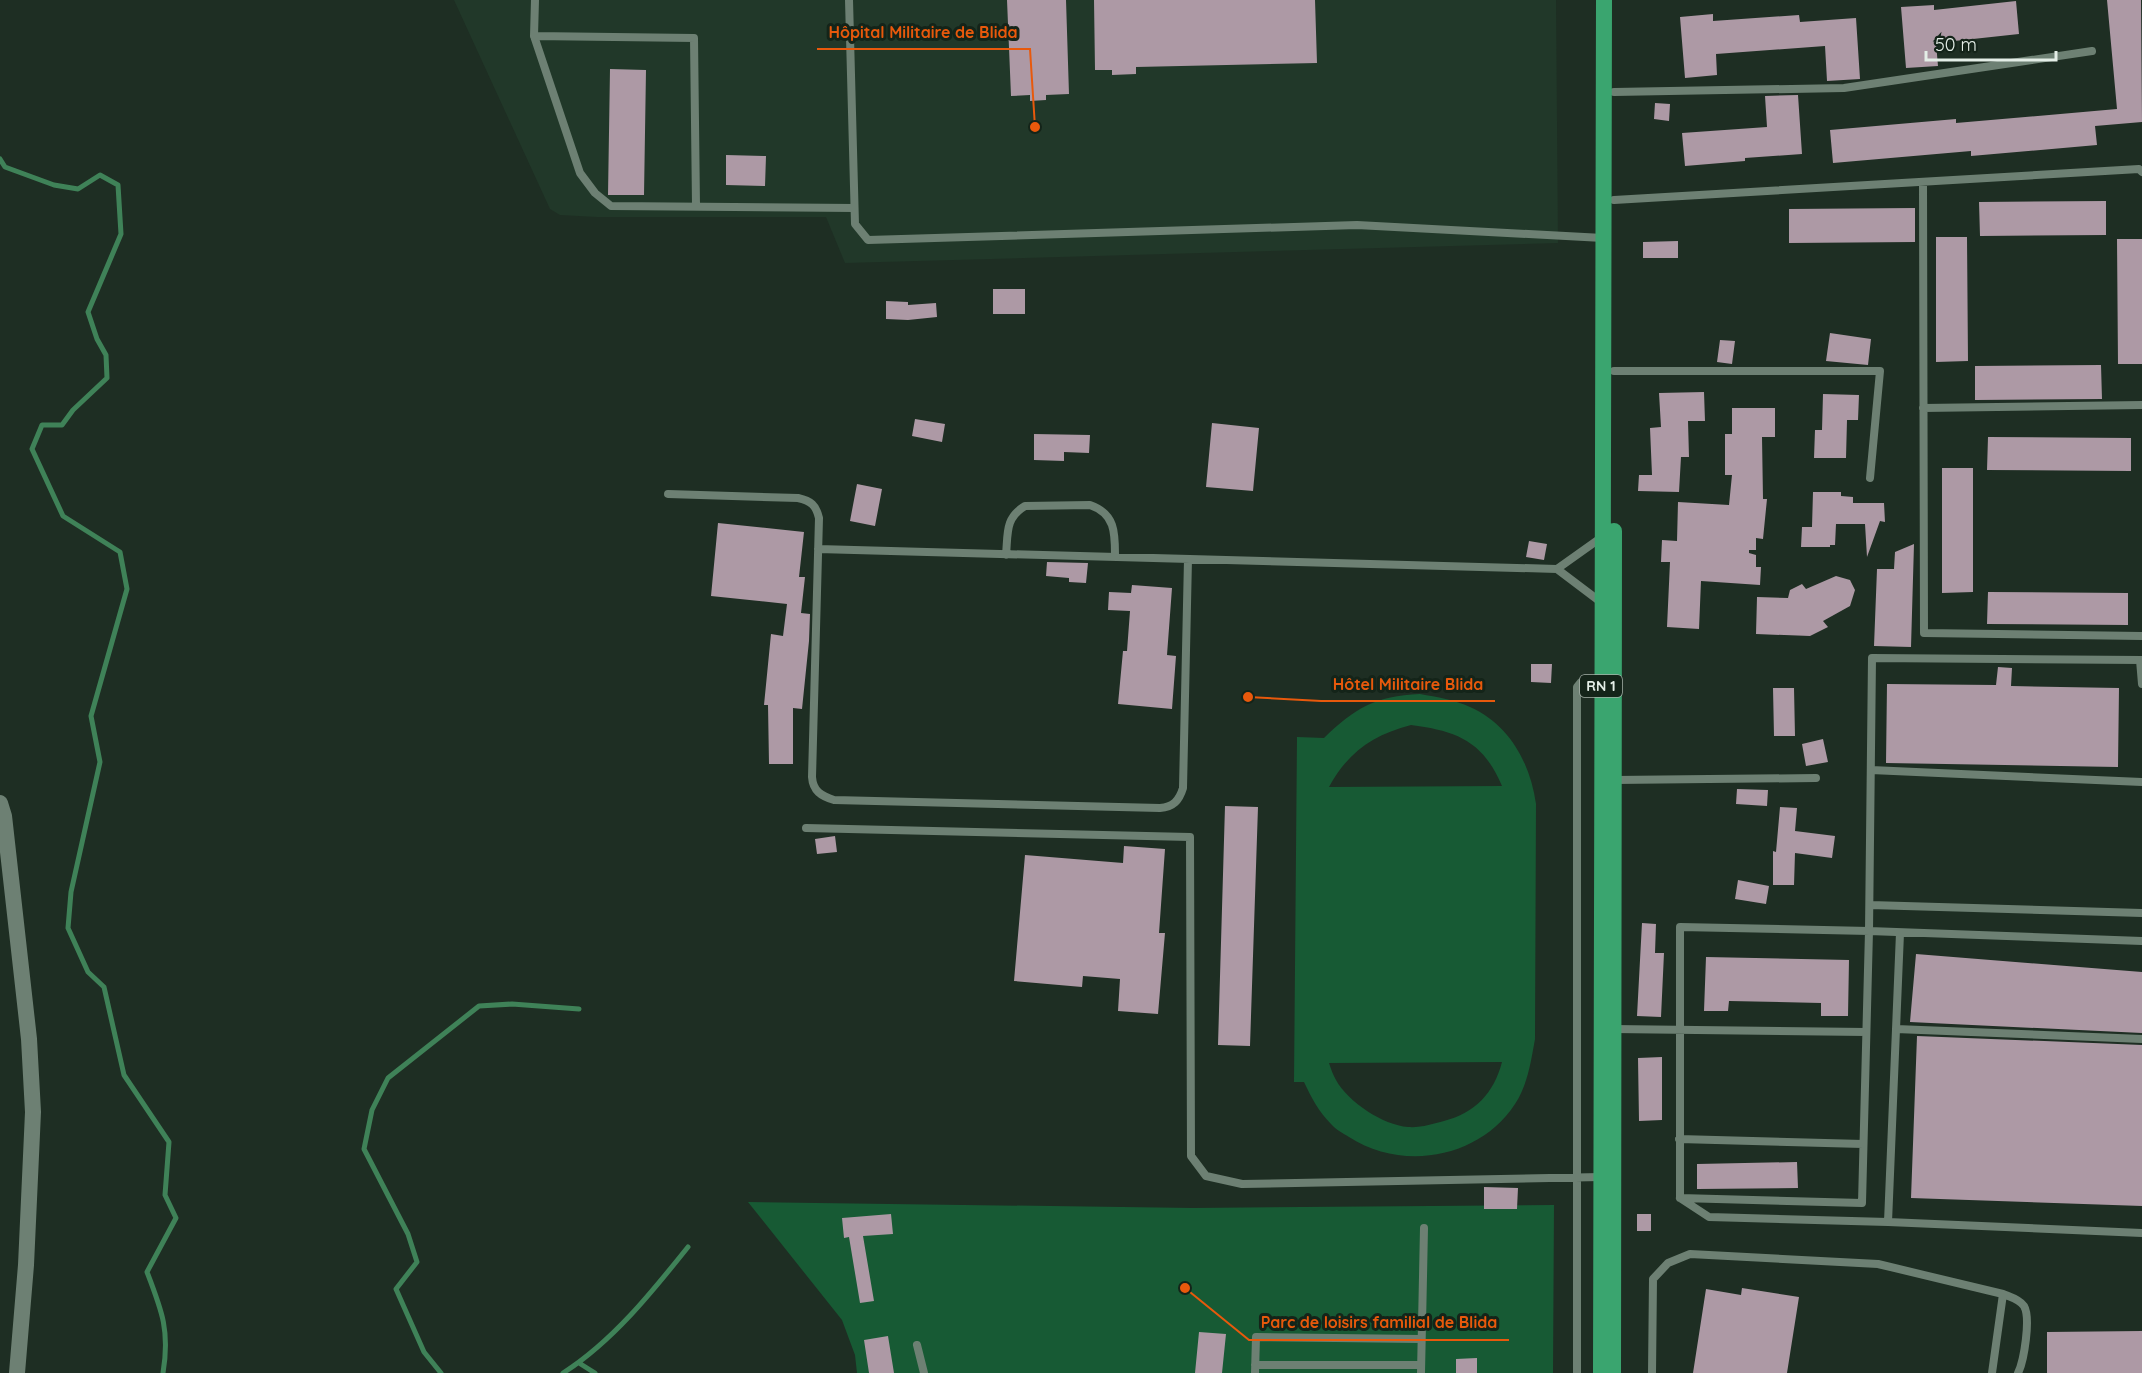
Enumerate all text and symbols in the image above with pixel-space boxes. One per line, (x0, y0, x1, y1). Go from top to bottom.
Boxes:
callout: Hôpital Militaire de Blida (817, 15, 1030, 49)
text: Hôpital Militaire de Blida (828, 22, 1018, 42)
scale bar (1926, 24, 2056, 62)
text: 50 m (1935, 33, 1977, 56)
callout: Hôtel Militaire Blida (1321, 667, 1495, 701)
text: Hôtel Militaire Blida (1333, 674, 1483, 694)
road number: RN 1 (1580, 675, 1622, 697)
callout: Parc de loisirs familial de Blida (1249, 1306, 1509, 1340)
text: Parc de loisirs familial de Blida (1261, 1312, 1497, 1332)

